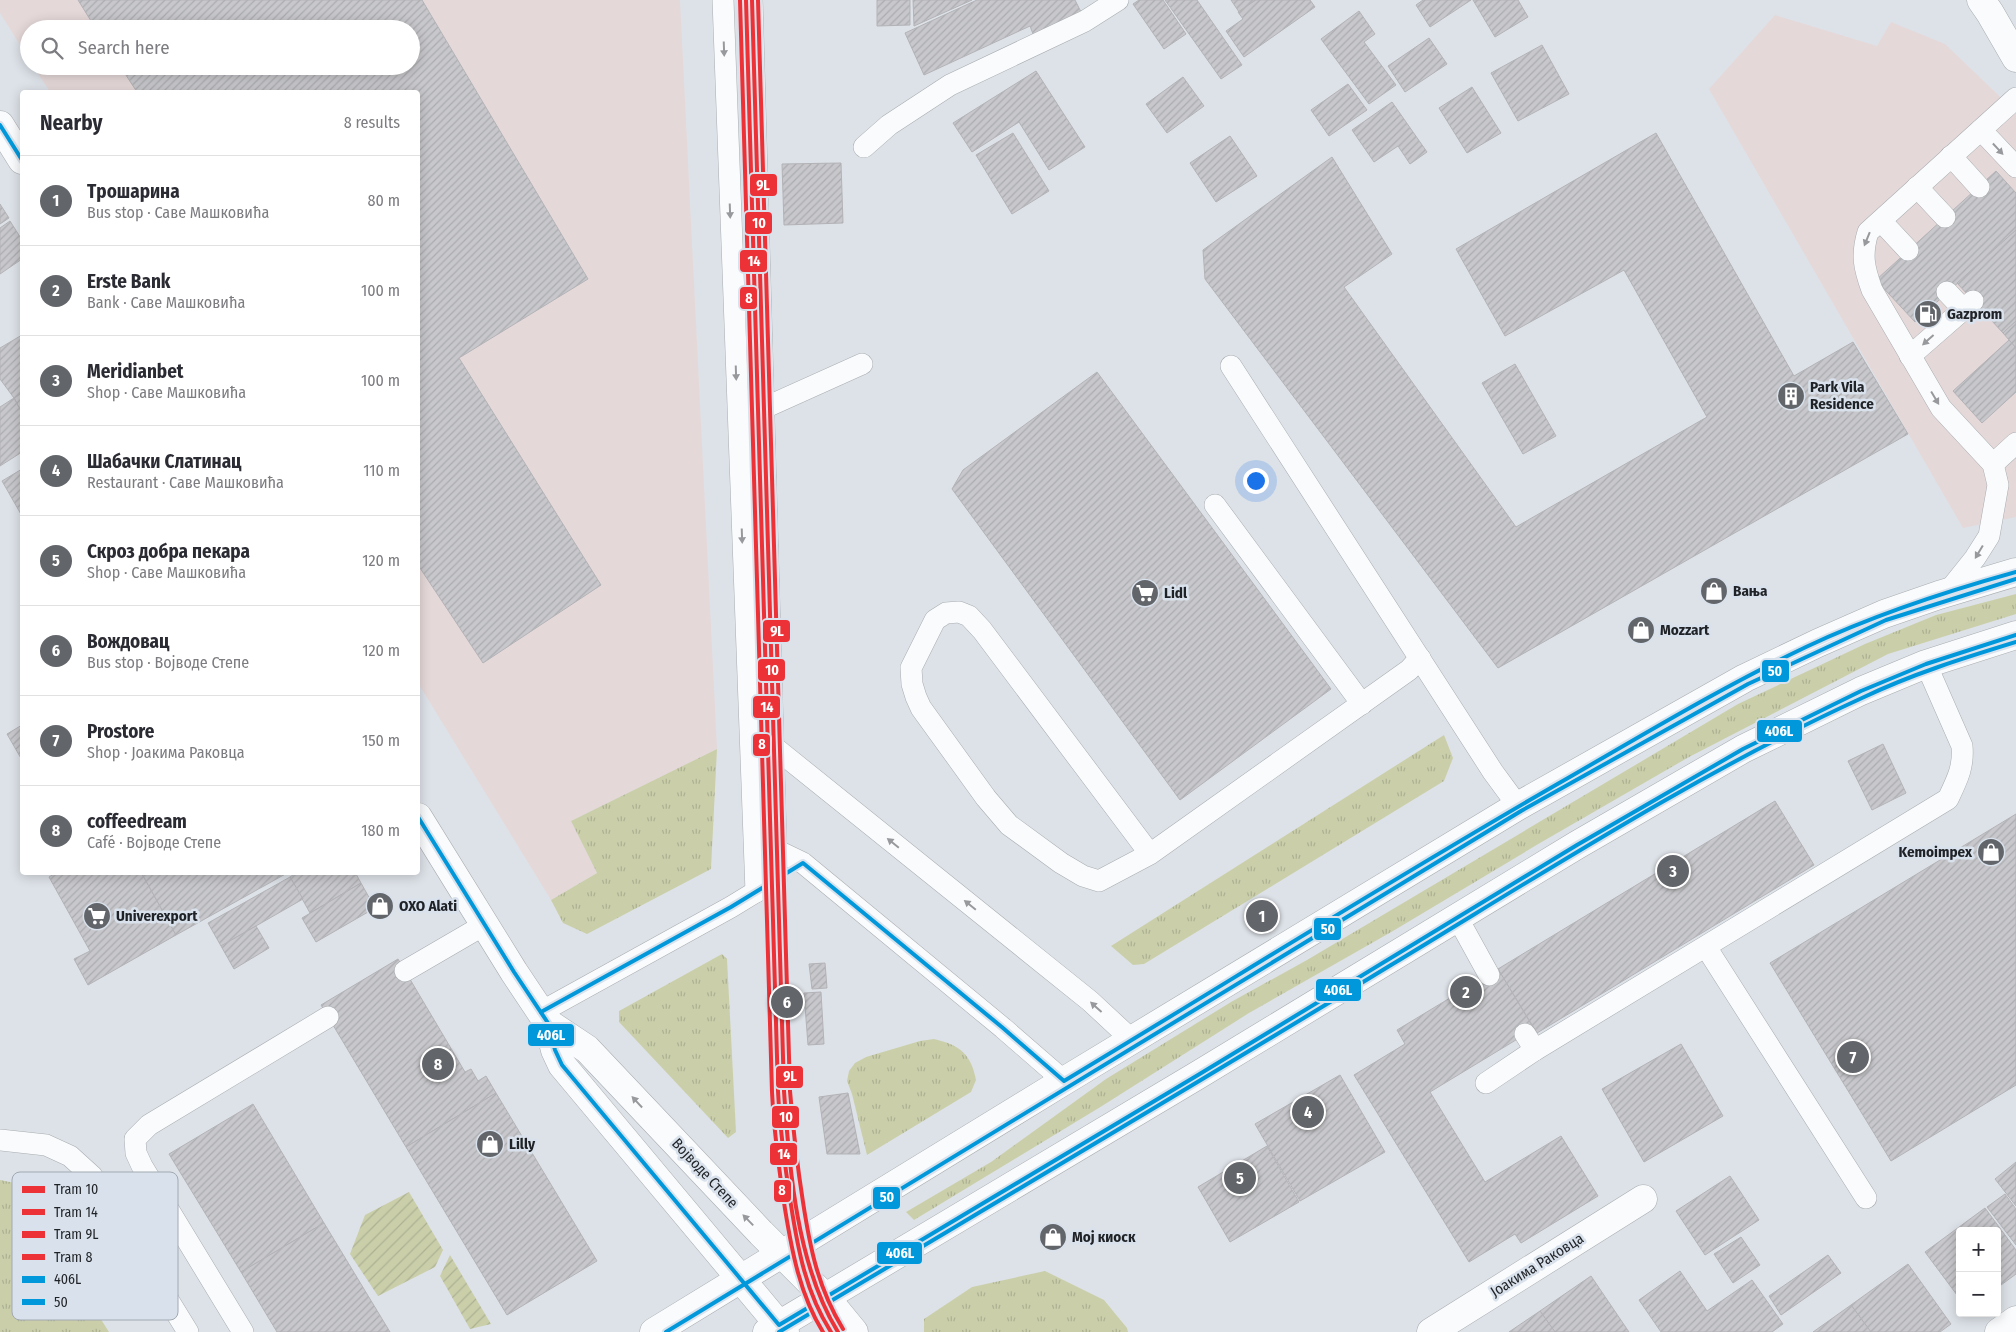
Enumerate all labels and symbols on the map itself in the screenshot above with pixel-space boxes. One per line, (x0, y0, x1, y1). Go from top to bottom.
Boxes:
one-way arrow (721, 41, 729, 57)
one-way arrow (1992, 142, 2004, 154)
line badge: 9L (749, 173, 778, 197)
text: 9L (756, 177, 770, 194)
one-way arrow (727, 203, 735, 219)
line badge: 10 (744, 211, 773, 235)
text: 10 (752, 215, 766, 232)
one-way arrow (1862, 232, 1870, 246)
line badge: 14 (739, 249, 768, 273)
text: 14 (747, 253, 761, 270)
line badge: 8 (739, 286, 758, 310)
text: 8 (745, 290, 753, 307)
fuel station icon: Gazprom (1913, 299, 1943, 329)
place label: Gazprom (1947, 305, 2002, 323)
one-way arrow (1923, 334, 1935, 346)
one-way arrow (733, 366, 741, 382)
place label: Park Vila Residence (1810, 378, 1874, 413)
building icon: Park Vila Residence (1776, 381, 1806, 411)
one-way arrow (1930, 392, 1939, 405)
your location (1243, 468, 1269, 494)
one-way arrow (739, 528, 747, 544)
one-way arrow (1975, 545, 1984, 558)
shop icon: Вања (1699, 576, 1729, 606)
supermarket icon: Lidl (1130, 578, 1160, 608)
place label: Вања (1733, 582, 1768, 600)
place label: Lidl (1164, 584, 1188, 602)
shop icon: Mozzart (1626, 615, 1656, 645)
line badge: 9L (762, 619, 791, 643)
place label: Mozzart (1660, 621, 1710, 639)
text: 9L (770, 623, 784, 640)
line badge: 10 (757, 658, 786, 682)
line badge: 50 (1761, 659, 1790, 683)
text: 10 (765, 662, 779, 679)
text: 50 (1768, 663, 1783, 680)
line badge: 14 (752, 695, 781, 719)
text: 14 (760, 699, 774, 716)
line badge: 406L (1756, 719, 1803, 743)
text: 406L (1765, 723, 1794, 740)
line badge: 8 (752, 733, 771, 757)
text: 8 (758, 736, 766, 753)
shop icon: Kemoimpex (1976, 837, 2006, 867)
one-way arrow (887, 838, 900, 849)
place label: Kemoimpex (1899, 843, 1973, 861)
pin: 3 (1657, 852, 1689, 890)
shop icon: OXO Alati (365, 891, 395, 921)
place label: OXO Alati (399, 897, 457, 915)
pin: 1 (1246, 897, 1278, 935)
one-way arrow (963, 900, 977, 910)
supermarket icon: Univerexport (82, 901, 112, 931)
place label: Univerexport (116, 907, 198, 925)
line badge: 50 (1313, 917, 1342, 941)
text: 50 (1321, 921, 1336, 938)
pin: 2 (1450, 973, 1482, 1011)
line badge: 406L (1315, 978, 1362, 1002)
text: 406L (1324, 982, 1353, 999)
pin: 6 (771, 983, 803, 1021)
one-way arrow (1091, 1001, 1103, 1013)
line badge: 406L (527, 1023, 575, 1047)
text: 406L (537, 1027, 566, 1044)
pin: 7 (1837, 1038, 1869, 1076)
pin: 8 (422, 1045, 454, 1083)
line badge: 9L (775, 1065, 804, 1089)
text: 9L (783, 1068, 797, 1085)
pin: 4 (1292, 1093, 1324, 1131)
one-way arrow (631, 1096, 643, 1108)
line badge: 10 (771, 1105, 800, 1129)
text: 10 (779, 1109, 793, 1126)
shop icon: Lilly (475, 1129, 505, 1159)
street label: Војводе Степе (668, 1134, 742, 1212)
place label: Lilly (509, 1135, 536, 1153)
line badge: 14 (769, 1142, 798, 1166)
text: 14 (777, 1146, 791, 1163)
pin: 5 (1224, 1159, 1256, 1197)
legend (12, 1172, 178, 1320)
line badge: 8 (773, 1179, 792, 1203)
text: Tram 10 (54, 1181, 98, 1198)
text: 8 (778, 1182, 786, 1199)
line badge: 50 (872, 1186, 901, 1210)
text: 50 (880, 1189, 895, 1206)
text: Tram 14 (54, 1204, 98, 1221)
one-way arrow (742, 1214, 754, 1226)
shop icon: Мој киоск (1038, 1222, 1068, 1252)
text: Tram 9L (54, 1226, 98, 1243)
place label: Мој киоск (1072, 1228, 1136, 1246)
street label: Јоакима Раковца (1487, 1229, 1587, 1301)
line badge: 406L (876, 1241, 923, 1265)
text: 406L (886, 1245, 915, 1262)
text: Tram 8 (54, 1249, 92, 1266)
text: 406L (54, 1271, 81, 1288)
text: 50 (54, 1294, 68, 1311)

